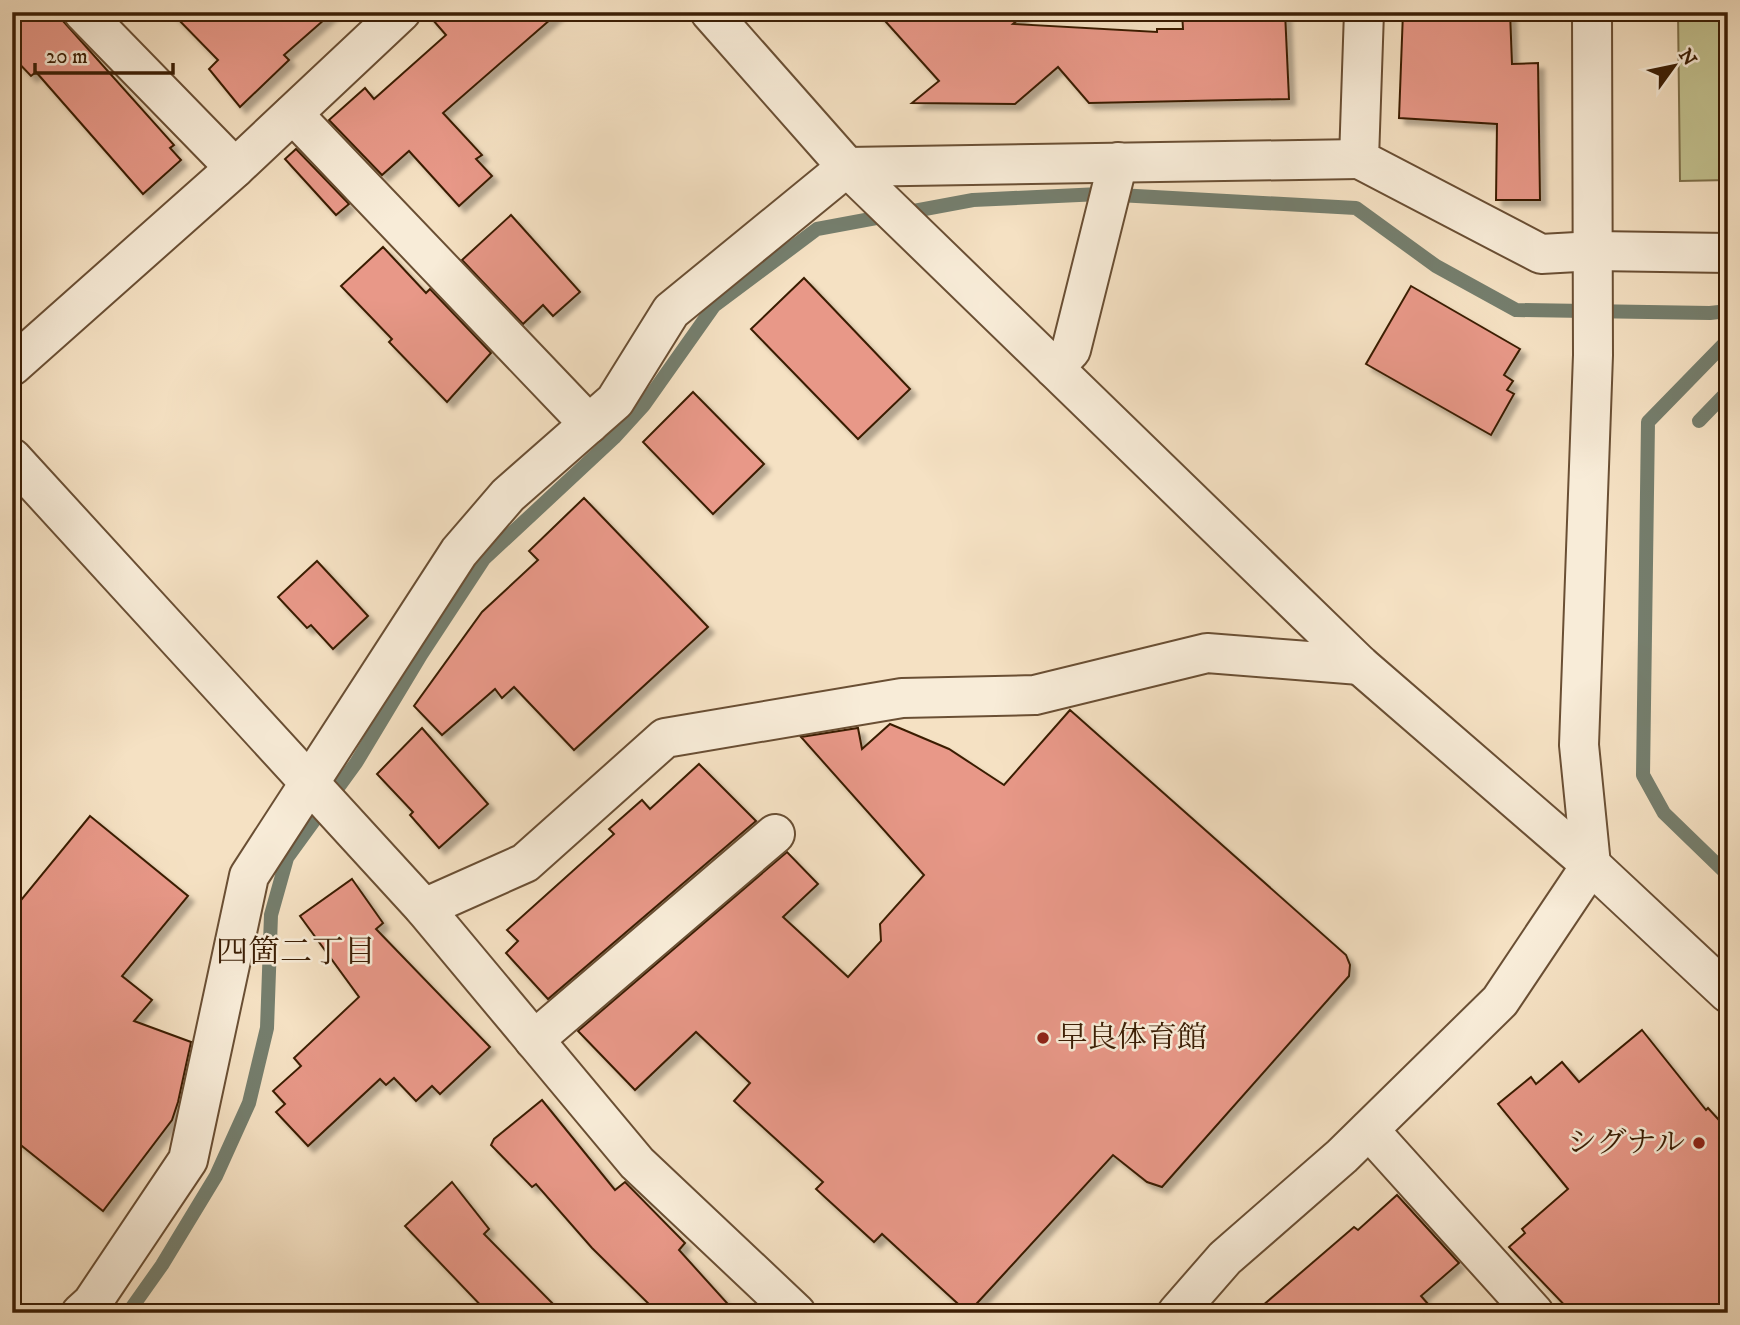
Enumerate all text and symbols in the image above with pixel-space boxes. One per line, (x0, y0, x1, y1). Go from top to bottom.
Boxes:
scale bar (35, 32, 173, 76)
north arrow (1638, 32, 1708, 102)
text: 20 m (46, 44, 88, 70)
text: N (1673, 45, 1701, 71)
district label: 四箇二丁目 (216, 933, 376, 973)
place label: 早良体育館 (1057, 1020, 1207, 1057)
marker: 早良体育館 (1035, 1030, 1051, 1046)
place label: シグナル (1567, 1125, 1685, 1162)
marker: シグナル (1691, 1135, 1707, 1151)

